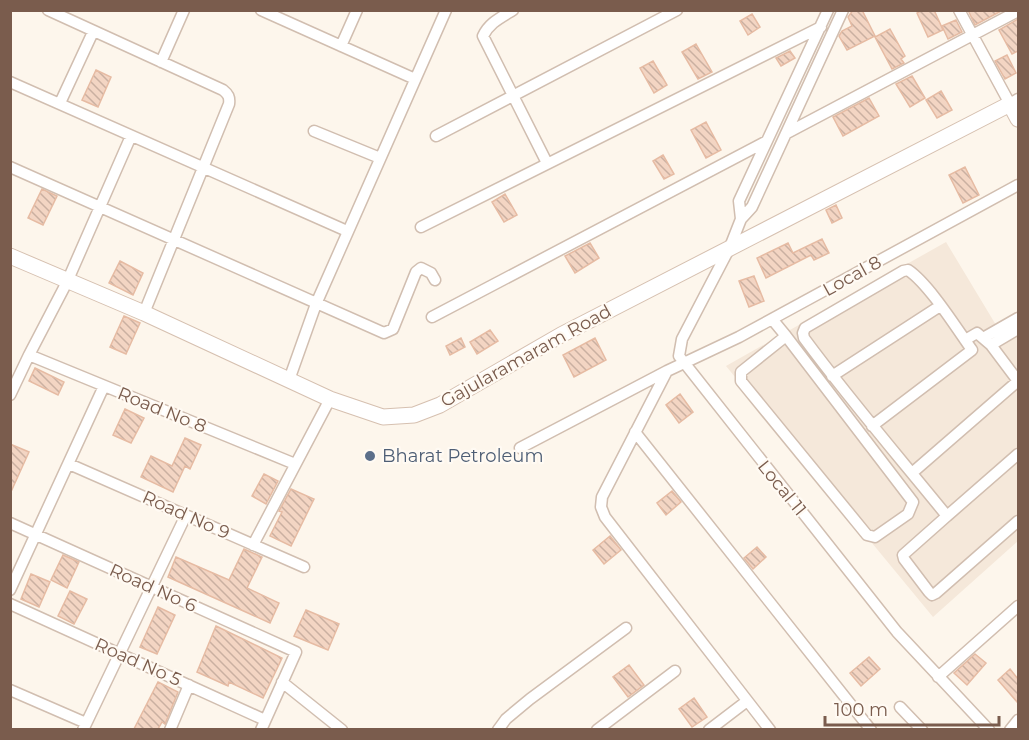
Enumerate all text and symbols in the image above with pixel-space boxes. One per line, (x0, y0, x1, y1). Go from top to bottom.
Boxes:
street label: Local 8 (819, 251, 885, 301)
street label: Gajularamaram Road (437, 300, 615, 412)
street label: Road No 8 (114, 382, 210, 438)
place label: Bharat Petroleum (382, 445, 544, 467)
marker: Bharat Petroleum (363, 449, 377, 463)
street label: Local 11 (753, 456, 811, 520)
street label: Road No 9 (139, 486, 233, 544)
street label: Road No 6 (106, 559, 200, 617)
street label: Road No 5 (91, 633, 185, 691)
scale bar (825, 689, 999, 727)
text: 100 m (834, 699, 888, 721)

